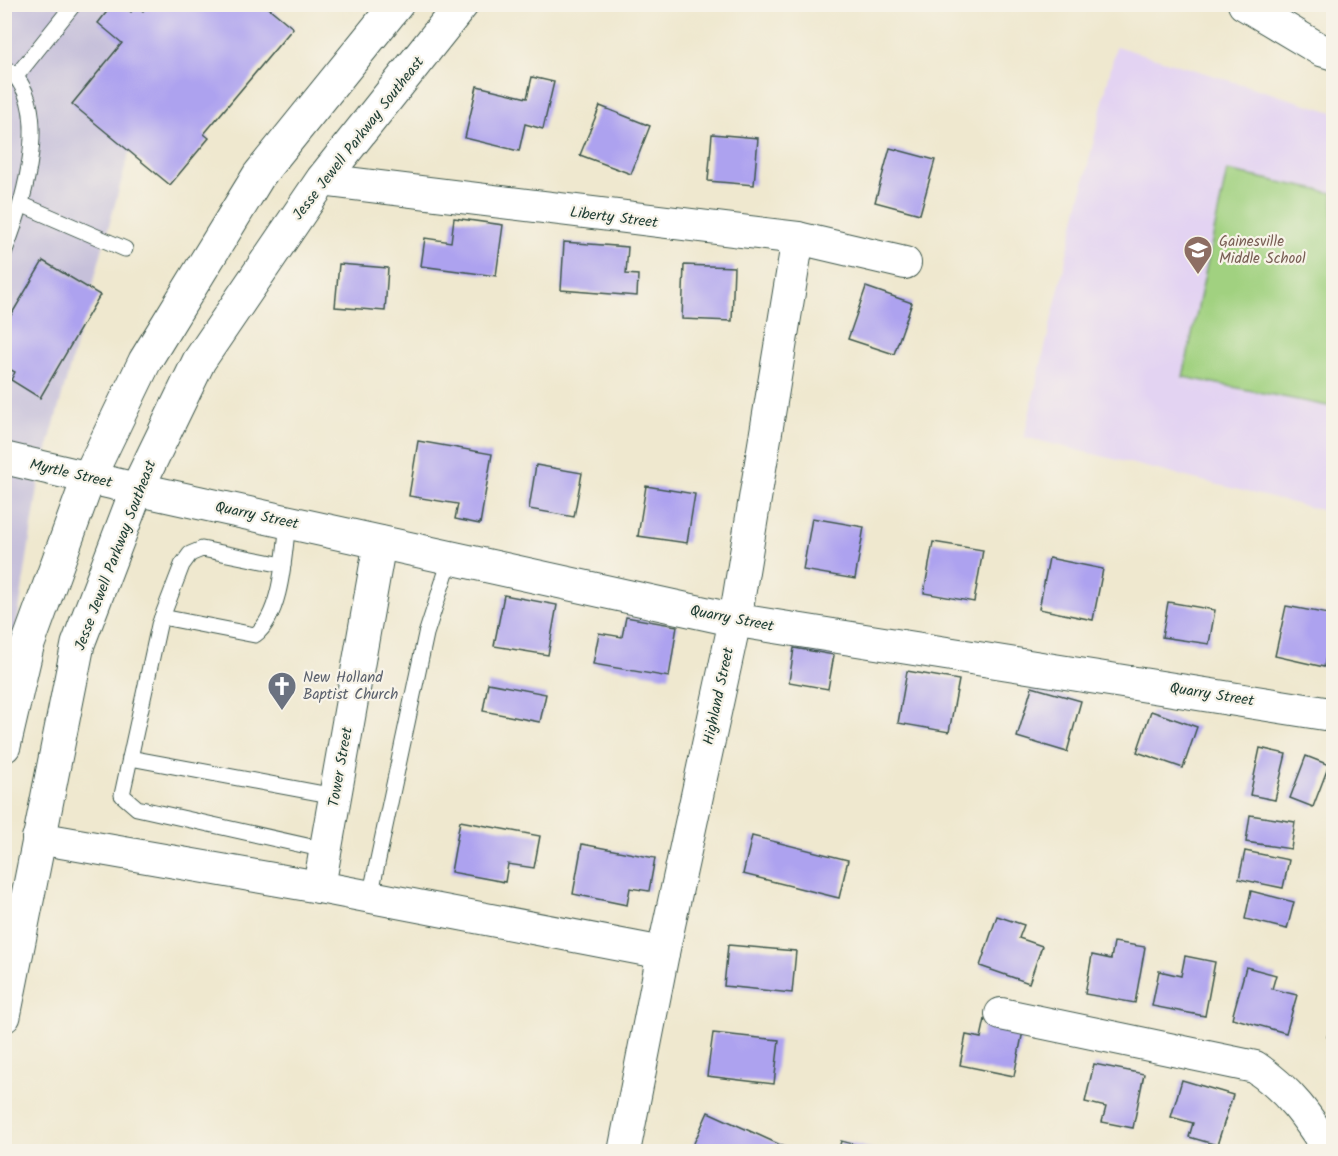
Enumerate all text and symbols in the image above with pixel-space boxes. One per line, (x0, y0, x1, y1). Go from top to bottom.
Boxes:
street label: Jesse Jewell Parkway Southeast (287, 51, 431, 226)
street label: Liberty Street (569, 201, 659, 235)
place label: Gainesville Middle School (1219, 230, 1306, 271)
school or university icon: Gainesville Middle School (1182, 234, 1214, 276)
street label: Myrtle Street (27, 453, 115, 495)
street label: Jesse Jewell Parkway Southeast (68, 456, 163, 654)
street label: Quarry Street (213, 495, 301, 537)
street label: Quarry Street (688, 599, 776, 639)
street label: Highland Street (697, 645, 741, 747)
place label: New Holland Baptist Church (303, 666, 398, 707)
church icon: New Holland Baptist Church (266, 670, 298, 712)
street label: Quarry Street (1168, 676, 1256, 714)
street label: Tower Street (322, 725, 360, 809)

